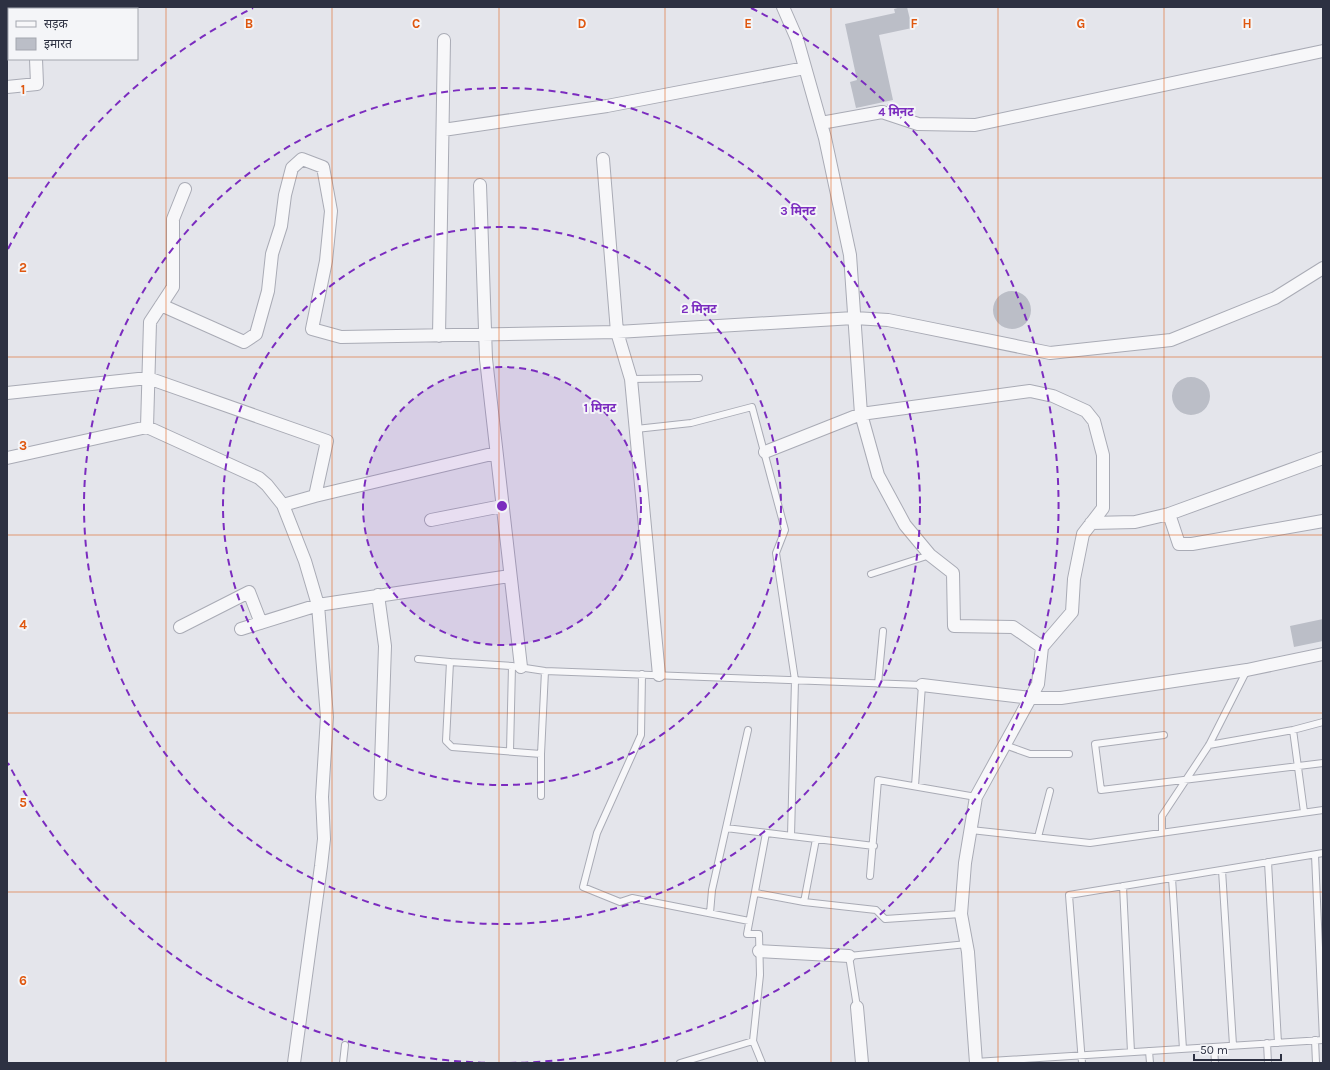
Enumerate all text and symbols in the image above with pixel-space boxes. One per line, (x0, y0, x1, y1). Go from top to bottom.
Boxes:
legend (8, 8, 138, 60)
text: B (245, 16, 253, 31)
text: C (412, 16, 420, 31)
text: D (578, 16, 587, 31)
text: E (744, 16, 752, 31)
text: F (910, 16, 918, 31)
text: G (1077, 16, 1085, 31)
text: H (1242, 16, 1252, 31)
text: सड़क (44, 17, 69, 31)
text: इमारत (44, 37, 73, 51)
text: 1 (21, 82, 25, 97)
text: 4 मिनट (878, 104, 914, 119)
text: 3 मिनट (780, 203, 816, 218)
text: 2 (19, 260, 27, 275)
text: 2 मिनट (681, 301, 717, 316)
text: 1 मिनट (584, 400, 617, 415)
text: 3 (19, 438, 27, 453)
centre of rings (495, 499, 509, 513)
text: 4 (19, 617, 27, 632)
text: 5 (19, 795, 27, 810)
text: 6 (19, 973, 27, 988)
scale bar (1194, 1036, 1281, 1062)
text: 50 m (1200, 1043, 1228, 1057)

